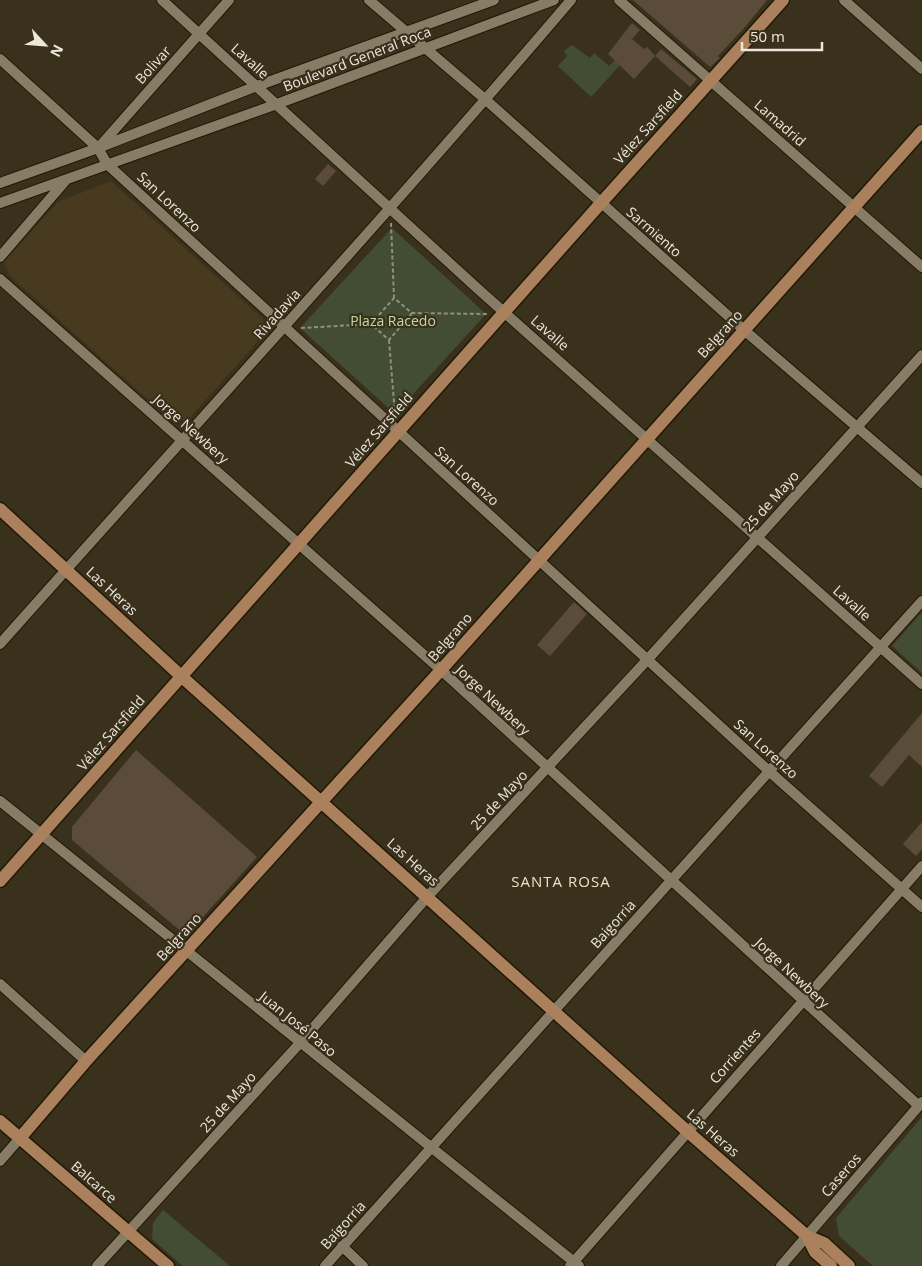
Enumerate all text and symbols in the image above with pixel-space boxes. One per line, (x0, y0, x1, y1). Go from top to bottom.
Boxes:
north arrow (20, 20, 70, 70)
scale bar (742, 20, 822, 52)
street label: Boulevard General Roca (280, 22, 433, 96)
text: 50 m (750, 26, 785, 46)
street label: Lavalle (227, 39, 273, 83)
street label: Bolivar (131, 41, 175, 88)
text: N (46, 42, 68, 60)
street label: Vélez Sarsfield (609, 85, 686, 168)
street label: Lamadrid (751, 95, 810, 150)
street label: San Lorenzo (133, 167, 205, 236)
street label: Sarmiento (623, 202, 686, 261)
street label: Rivadavia (249, 284, 304, 343)
street label: Belgrano (693, 306, 746, 362)
park label: Plaza Racedo (350, 311, 436, 330)
street label: Lavalle (527, 311, 574, 355)
street label: Jorge Newbery (148, 388, 234, 468)
street label: Vélez Sarsfield (341, 388, 417, 471)
street label: San Lorenzo (431, 442, 504, 510)
street label: 25 de Mayo (738, 466, 803, 535)
street label: Las Heras (83, 562, 142, 620)
street label: Lavalle (829, 581, 875, 625)
street label: Belgrano (423, 608, 476, 665)
street label: Jorge Newbery (451, 659, 535, 740)
street label: Vélez Sarsfield (73, 691, 149, 774)
street label: San Lorenzo (730, 715, 803, 783)
street label: 25 de Mayo (466, 766, 531, 834)
street label: Las Heras (383, 833, 444, 890)
district label: SANTA ROSA (511, 871, 611, 891)
street label: Baigorria (586, 895, 639, 952)
street label: Belgrano (152, 909, 205, 965)
street label: Jorge Newbery (750, 932, 834, 1013)
street label: Juan José Paso (254, 985, 341, 1061)
street label: Corrientes (705, 1024, 765, 1087)
street label: 25 de Mayo (195, 1067, 260, 1136)
street label: Las Heras (683, 1105, 744, 1161)
street label: Caseros (816, 1149, 865, 1201)
street label: Balcarce (67, 1156, 121, 1207)
street label: Baigorria (316, 1196, 369, 1253)

